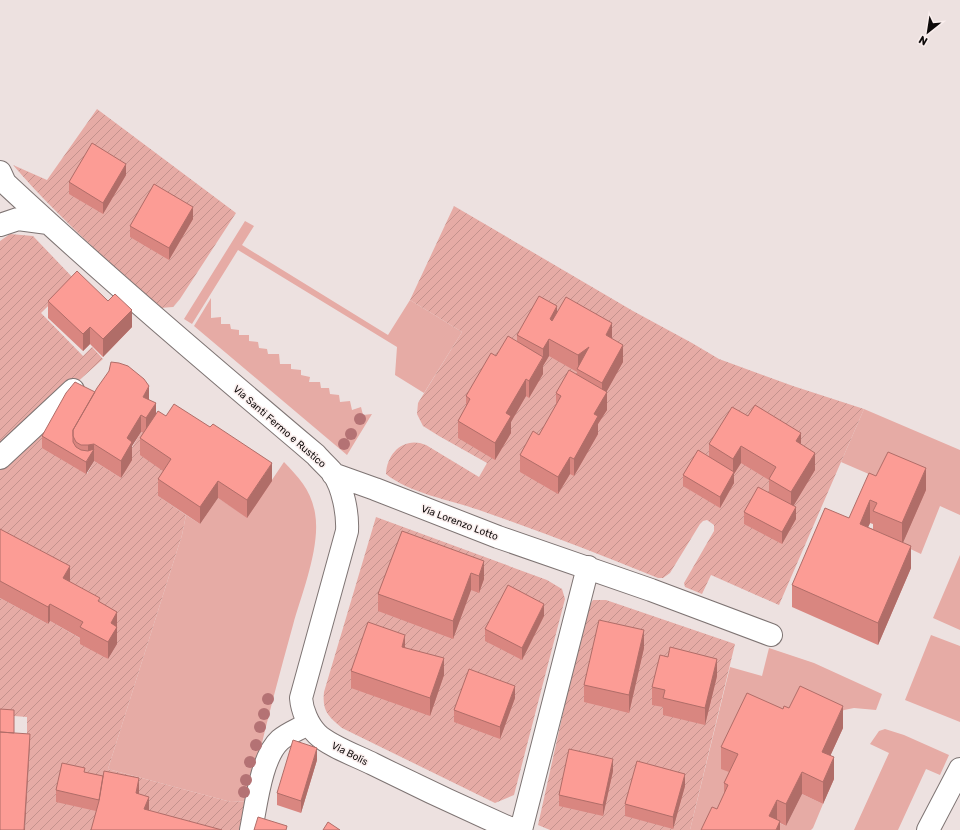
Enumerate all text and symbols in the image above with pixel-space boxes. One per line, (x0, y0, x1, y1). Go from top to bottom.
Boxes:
north arrow (908, 12, 948, 52)
text: N (917, 33, 930, 48)
street label: Via Santi Fermo e Rustico (231, 383, 328, 470)
street label: Via Lorenzo Lotto (419, 503, 500, 543)
street label: Via Bolis (329, 740, 370, 768)

